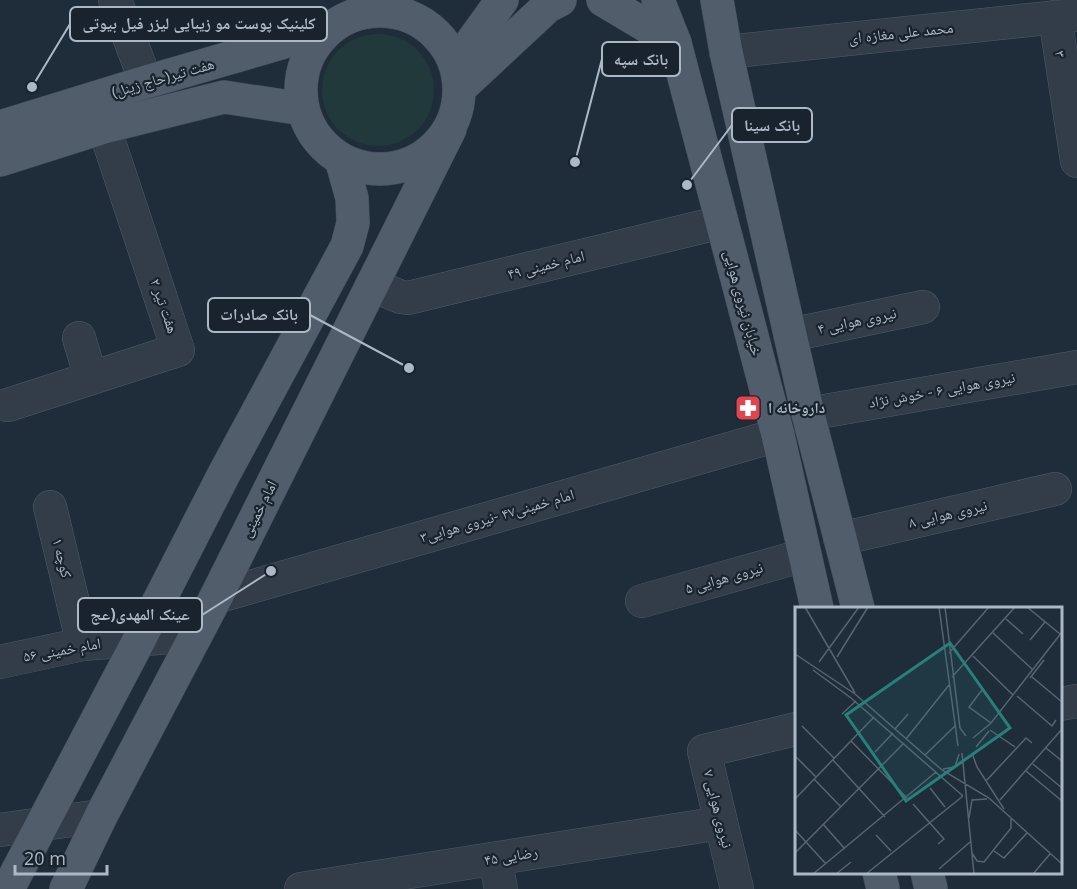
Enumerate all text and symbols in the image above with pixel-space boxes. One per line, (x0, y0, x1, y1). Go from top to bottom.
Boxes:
callout: کلینیک پوست مو زیبایی لیزر فیل بیوتی (70, 7, 327, 41)
text: کلینیک پوست مو زیبایی لیزر فیل بیوتی (82, 12, 316, 34)
street label: محمد علی مغازه ای (848, 17, 954, 48)
callout: بانک سپه (602, 42, 680, 76)
text: بانک سپه (614, 48, 668, 70)
street label: ۳ (1051, 49, 1071, 59)
street label: هفت تیر(حاج زینل) (109, 53, 217, 102)
callout: بانک سینا (732, 108, 812, 142)
text: بانک سینا (744, 114, 800, 136)
street label: امام خمینی ۴۹ (505, 245, 587, 284)
street label: خیابان نیروی هوایی (719, 248, 768, 359)
street label: هفت تیر ۲ (146, 276, 184, 336)
callout: بانک صادرات (208, 298, 310, 332)
street label: نیروی هوایی ۴ (816, 302, 898, 339)
text: بانک صادرات (220, 303, 298, 325)
street label: نیروی هوایی ۶ - خوش نژاد (867, 366, 1017, 413)
pharmacy icon: داروخانه ا (733, 393, 763, 423)
place label: داروخانه ا (768, 397, 825, 417)
street label: امام خمینی (235, 477, 282, 541)
street label: امام خمینی۴۷ -نیروی هوایی۳ (417, 483, 576, 548)
street label: نیروی هوایی ۸ (907, 494, 989, 533)
street label: کوچه ۱ (48, 536, 78, 580)
street label: نیروی هوایی ۵ (682, 556, 765, 599)
callout: عینک المهدی(عج (78, 598, 202, 632)
text: عینک المهدی(عج (90, 603, 190, 625)
inset map (795, 607, 1062, 874)
street label: امام خمینی ۵۶ (21, 632, 102, 667)
street label: نیروی هوایی ۷ (699, 767, 738, 850)
scale bar (15, 838, 106, 876)
street label: رضایی ۴۵ (483, 841, 540, 870)
text: 20 m (24, 846, 66, 870)

